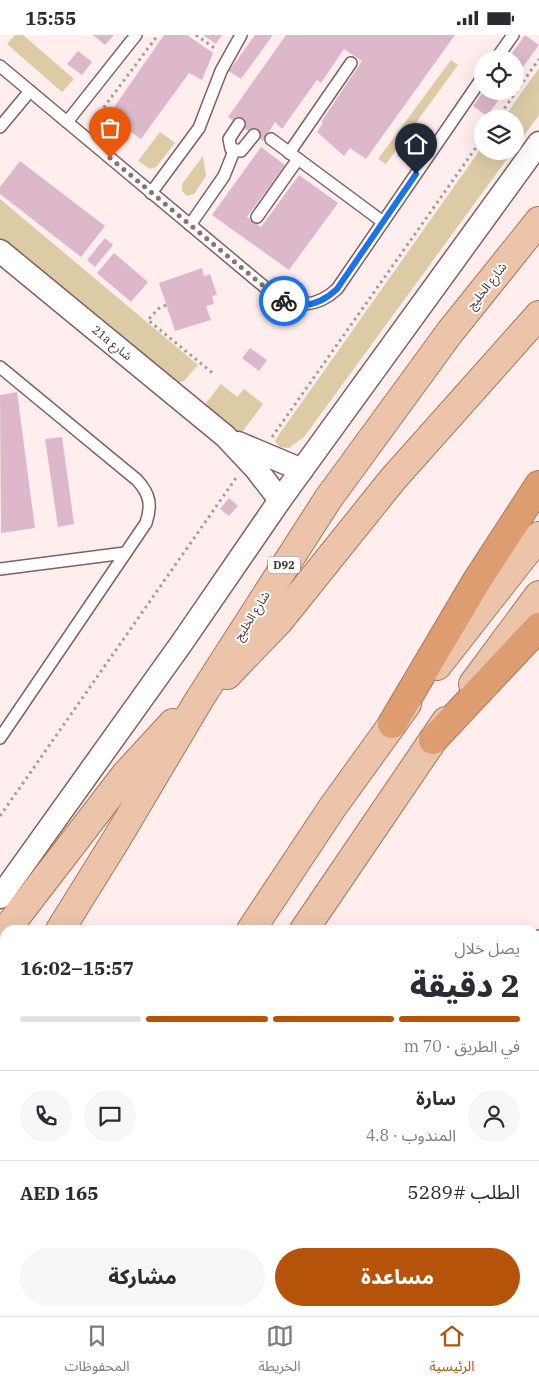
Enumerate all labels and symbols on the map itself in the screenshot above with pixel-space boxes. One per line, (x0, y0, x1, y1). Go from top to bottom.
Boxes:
pin (89, 107, 131, 158)
pin (395, 123, 437, 174)
street label: شارع الخليج (464, 259, 511, 313)
courier (259, 276, 309, 326)
street label: 21a شارع (88, 322, 135, 365)
road number: D92 (268, 557, 300, 573)
street label: شارع الخليج (230, 588, 274, 644)

